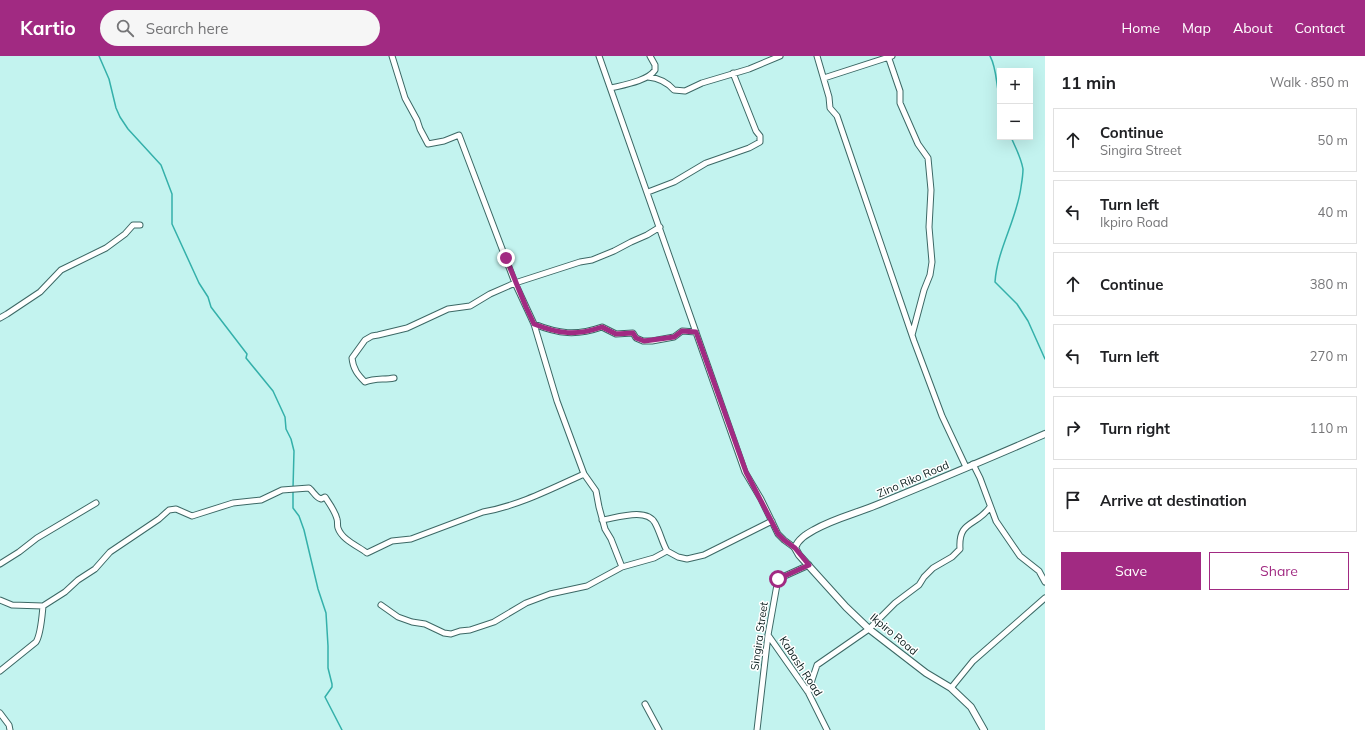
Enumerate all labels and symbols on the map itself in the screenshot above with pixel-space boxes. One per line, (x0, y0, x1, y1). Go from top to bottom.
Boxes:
route end (497, 249, 515, 267)
street label: Zino Riko Road (875, 458, 951, 500)
route start (769, 570, 787, 588)
street label: Singira Street (747, 601, 771, 671)
street label: Ikpiro Road (867, 610, 921, 658)
street label: Kabash Road (776, 633, 826, 699)

